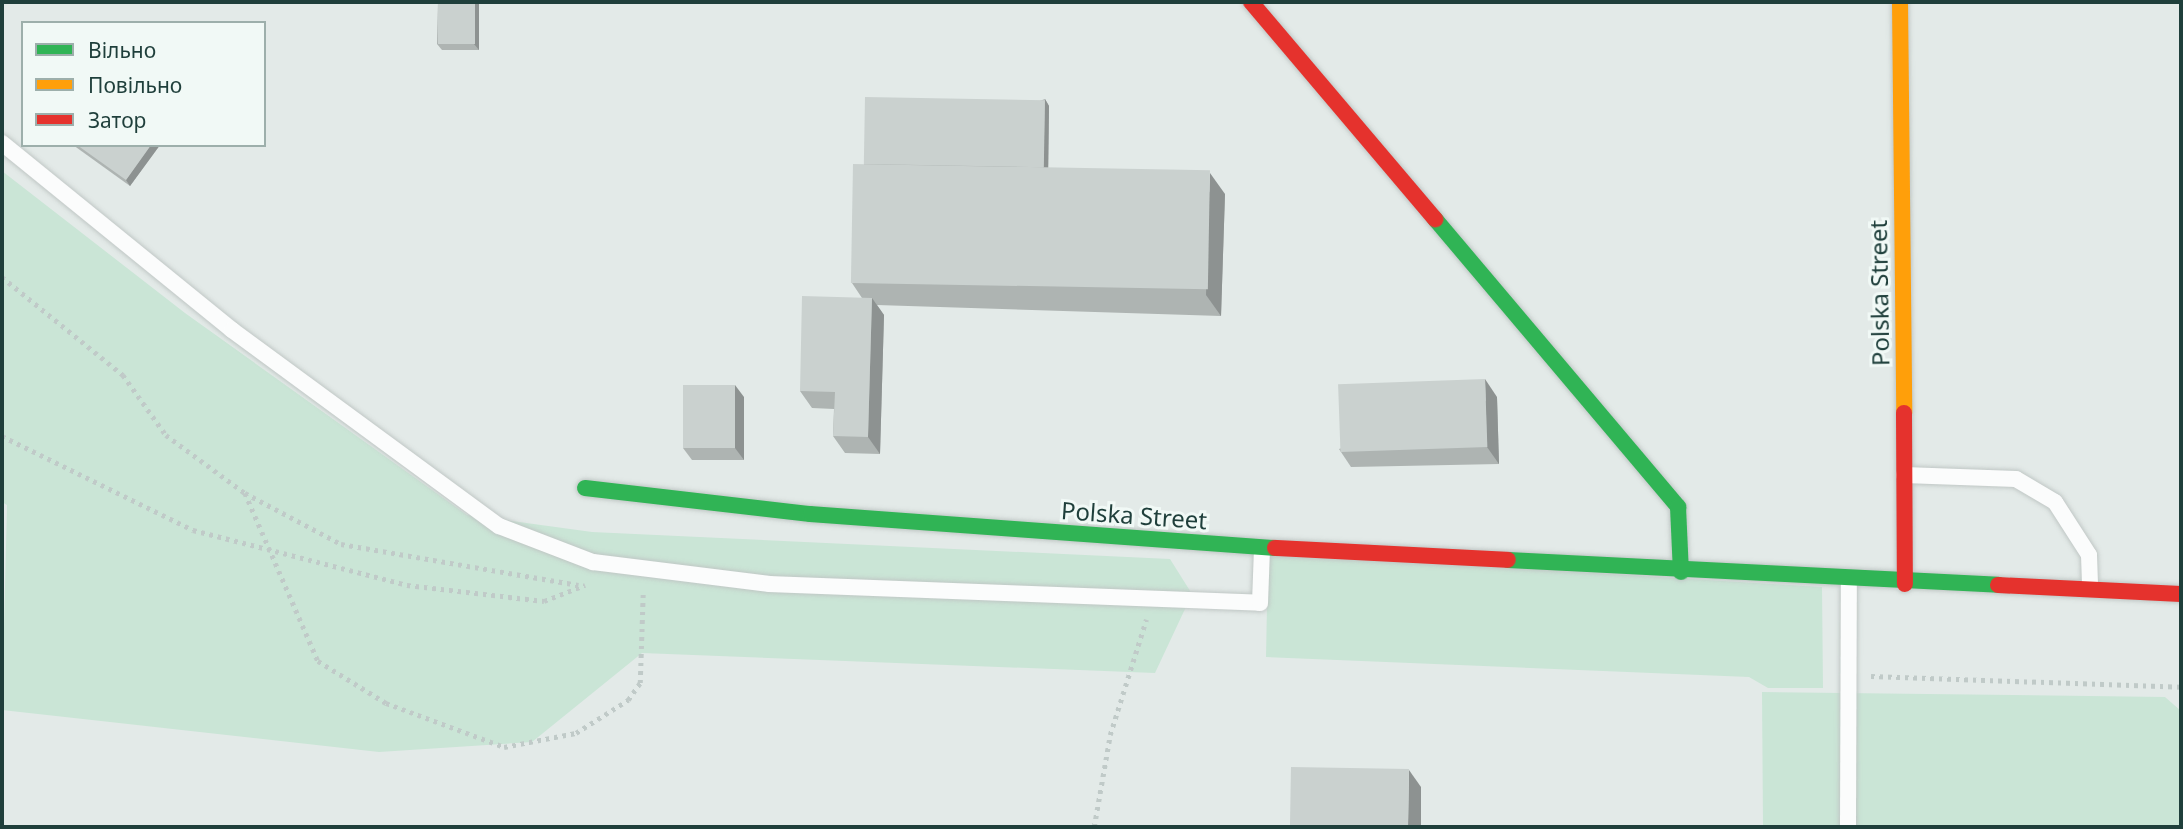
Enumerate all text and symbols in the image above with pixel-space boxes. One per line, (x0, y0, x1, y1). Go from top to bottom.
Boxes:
legend (21, 21, 266, 147)
text: Вільно (88, 36, 156, 64)
text: Повільно (88, 71, 182, 99)
text: Затор (88, 106, 146, 134)
street label: Polska Street (1863, 220, 1895, 366)
street label: Polska Street (1060, 496, 1208, 534)

